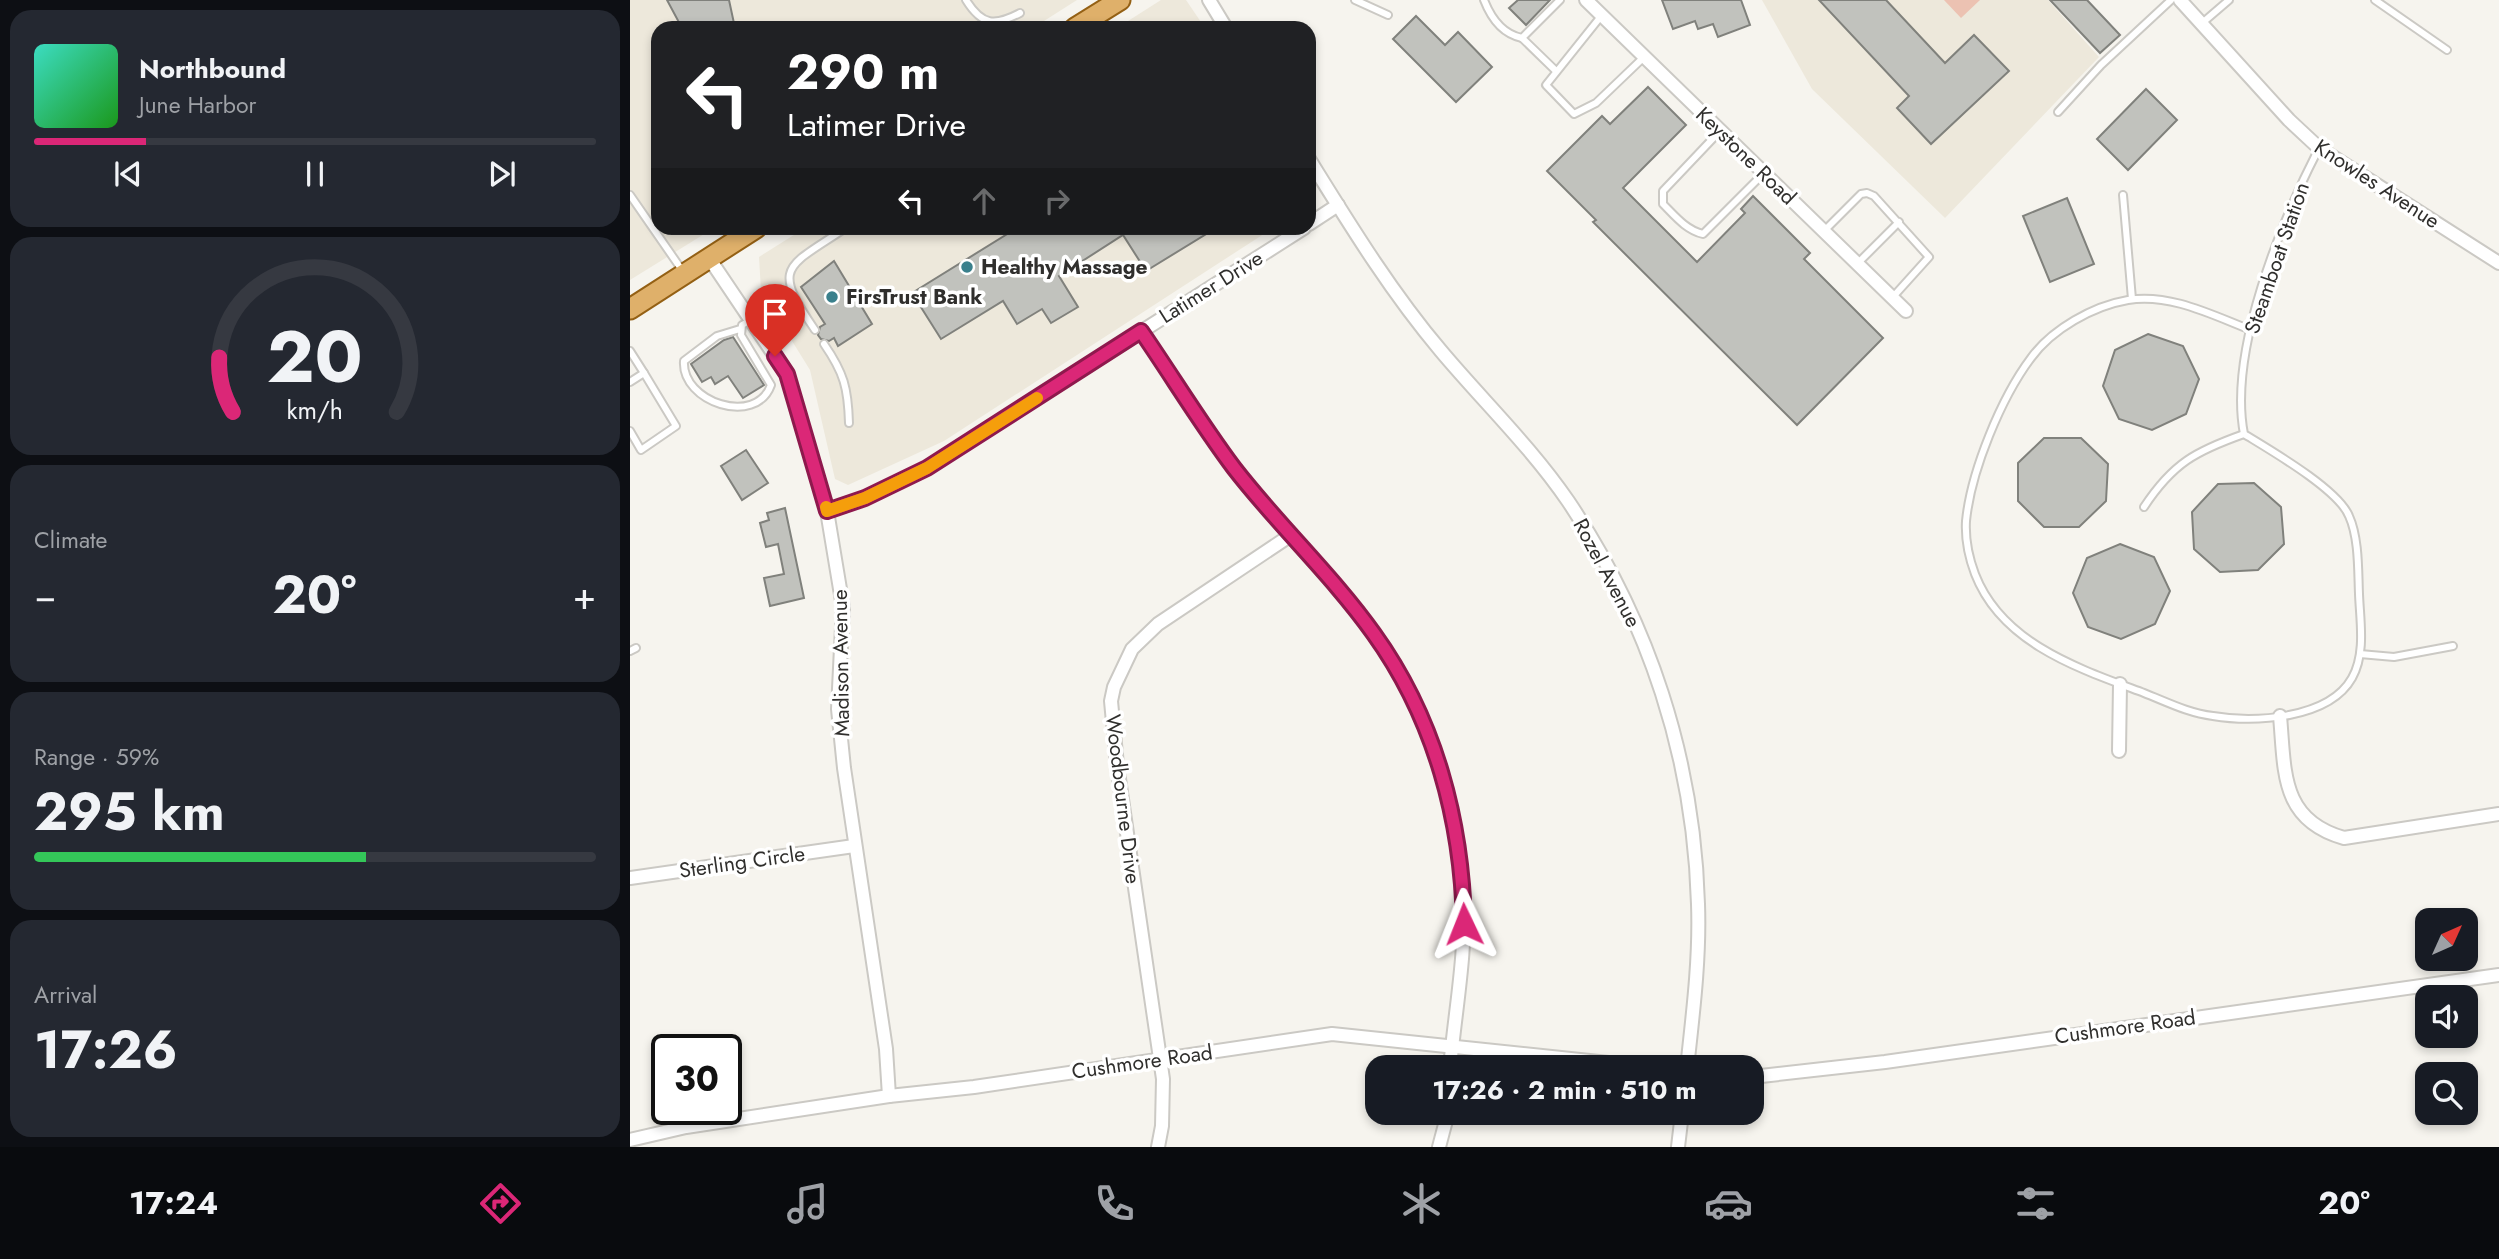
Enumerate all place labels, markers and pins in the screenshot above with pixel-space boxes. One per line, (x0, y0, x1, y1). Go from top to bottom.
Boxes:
place label: Healthy Massage (981, 252, 1148, 282)
marker: Healthy Massage (959, 259, 975, 275)
place label: FirsTrust Bank (846, 282, 982, 312)
pin (745, 284, 805, 356)
marker: FirsTrust Bank (824, 289, 840, 305)

